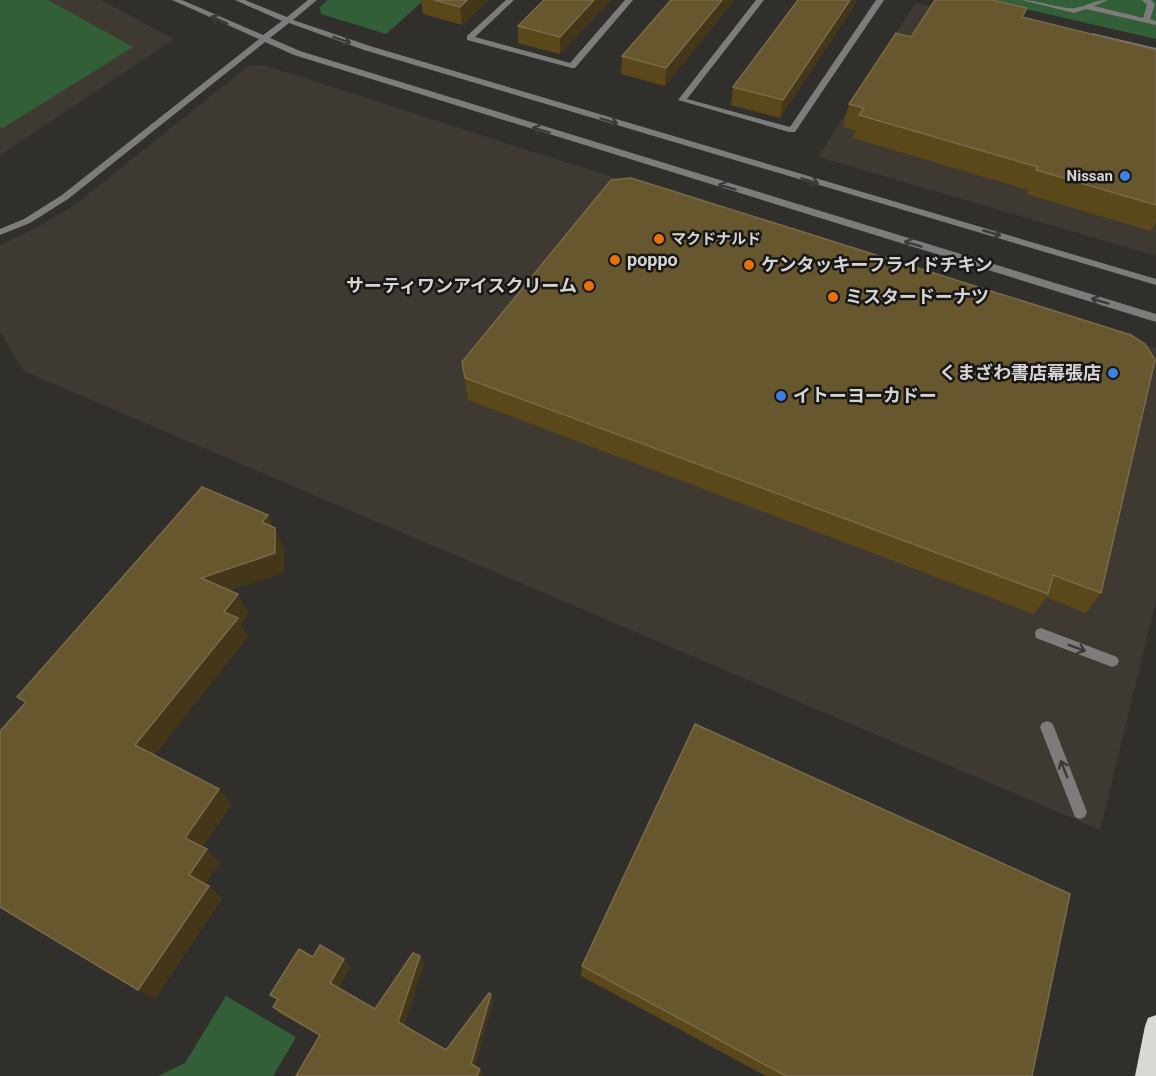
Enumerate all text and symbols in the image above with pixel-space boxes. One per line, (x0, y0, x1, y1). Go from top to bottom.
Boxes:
one-way arrow (211, 14, 229, 26)
one-way arrow (332, 35, 351, 46)
one-way arrow (599, 116, 618, 127)
one-way arrow (532, 124, 551, 135)
place label: Nissan (1067, 167, 1113, 185)
marker: Nissan (1118, 169, 1132, 183)
one-way arrow (800, 176, 819, 187)
one-way arrow (718, 181, 737, 192)
one-way arrow (982, 228, 1001, 239)
place label: マクドナルド (671, 230, 761, 248)
marker: マクドナルド (652, 232, 666, 246)
one-way arrow (904, 238, 923, 249)
place label: poppo (627, 249, 678, 270)
marker: poppo (608, 253, 622, 267)
place label: ケンタッキーフライドチキン (761, 254, 993, 275)
marker: ケンタッキーフライドチキン (742, 258, 756, 272)
place label: サーティワンアイスクリーム (346, 275, 577, 296)
marker: サーティワンアイスクリーム (582, 279, 596, 293)
place label: ミスタードーナツ (845, 286, 989, 307)
marker: ミスタードーナツ (826, 290, 840, 304)
one-way arrow (1091, 295, 1110, 306)
place label: くまざわ書店幕張店 (939, 362, 1101, 383)
marker: くまざわ書店幕張店 (1106, 366, 1120, 380)
place label: イトーヨーカドー (793, 385, 937, 406)
marker: イトーヨーカドー (774, 389, 788, 403)
one-way arrow (1067, 643, 1086, 654)
one-way arrow (1058, 760, 1069, 779)

